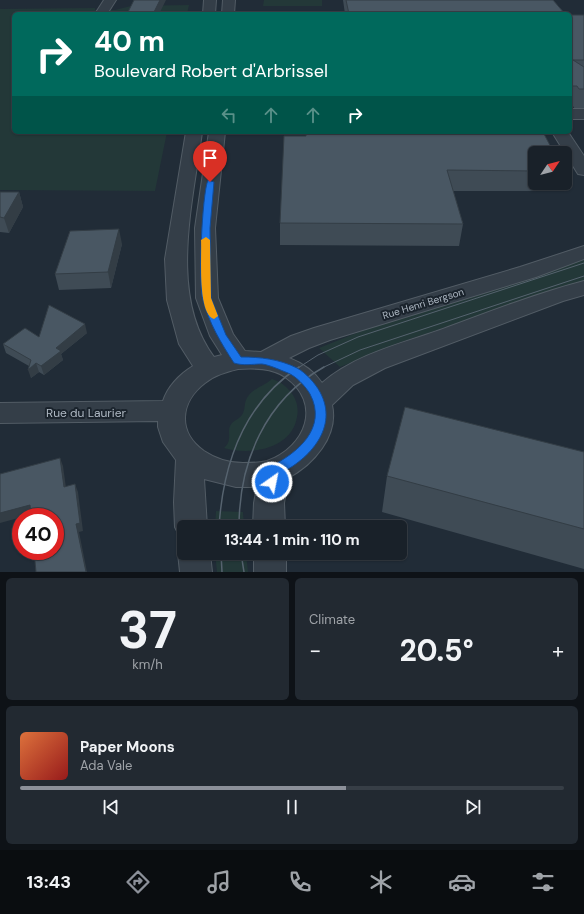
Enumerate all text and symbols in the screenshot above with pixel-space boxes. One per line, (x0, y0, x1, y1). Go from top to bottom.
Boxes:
text: 40 m (94, 23, 165, 60)
icon: right (28, 28, 80, 80)
text: Boulevard Robert d'Arbrissel (94, 59, 328, 83)
icon: left (218, 104, 240, 126)
icon: ahead (260, 104, 282, 126)
icon: ahead (302, 104, 324, 126)
icon: right (344, 104, 366, 126)
pin (193, 141, 227, 182)
north arrow (528, 146, 572, 190)
map controls (528, 146, 572, 190)
icon: arrive (199, 147, 221, 169)
street label: Rue Henri Bergson (381, 285, 466, 322)
street label: Rue du Laurier (46, 405, 127, 421)
position arrow (251, 461, 293, 503)
speed limit sign: 40 (12, 508, 64, 560)
text: 13:44 · 1 min · 110 m (224, 530, 360, 550)
text: 37 (118, 596, 177, 664)
text: Climate (309, 611, 355, 628)
text: 20.5° (399, 631, 474, 670)
text: − (309, 636, 321, 665)
text: + (552, 636, 564, 665)
text: km/h (132, 656, 163, 673)
text: Paper Moons (80, 737, 175, 757)
text: Ada Vale (80, 757, 132, 774)
icon: previous (100, 796, 122, 818)
icon: pause (281, 796, 303, 818)
icon: next (462, 796, 484, 818)
icon: directions (124, 868, 152, 896)
icon: music (205, 868, 233, 896)
icon: phone (286, 868, 314, 896)
icon: climate (367, 868, 395, 896)
icon: car (448, 868, 476, 896)
icon: filters (529, 868, 557, 896)
text: 13:43 (27, 870, 71, 894)

